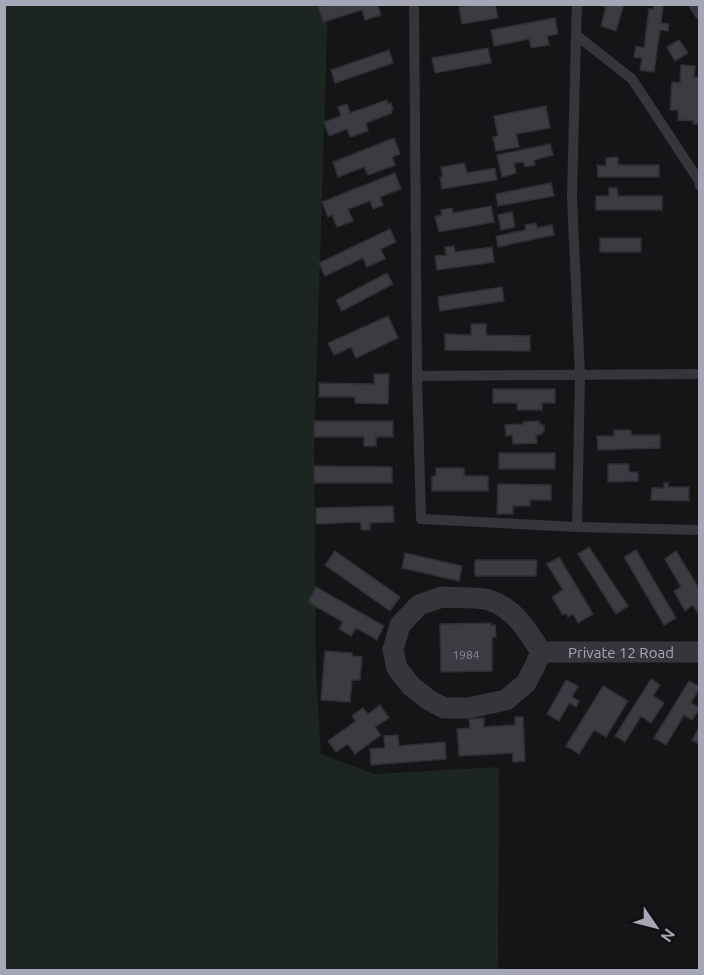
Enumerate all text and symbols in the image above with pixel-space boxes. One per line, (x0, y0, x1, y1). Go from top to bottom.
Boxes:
street label: Private 12 Road (568, 644, 674, 661)
house number: 1984 (452, 648, 480, 661)
north arrow (626, 897, 686, 957)
text: N (657, 926, 679, 946)

